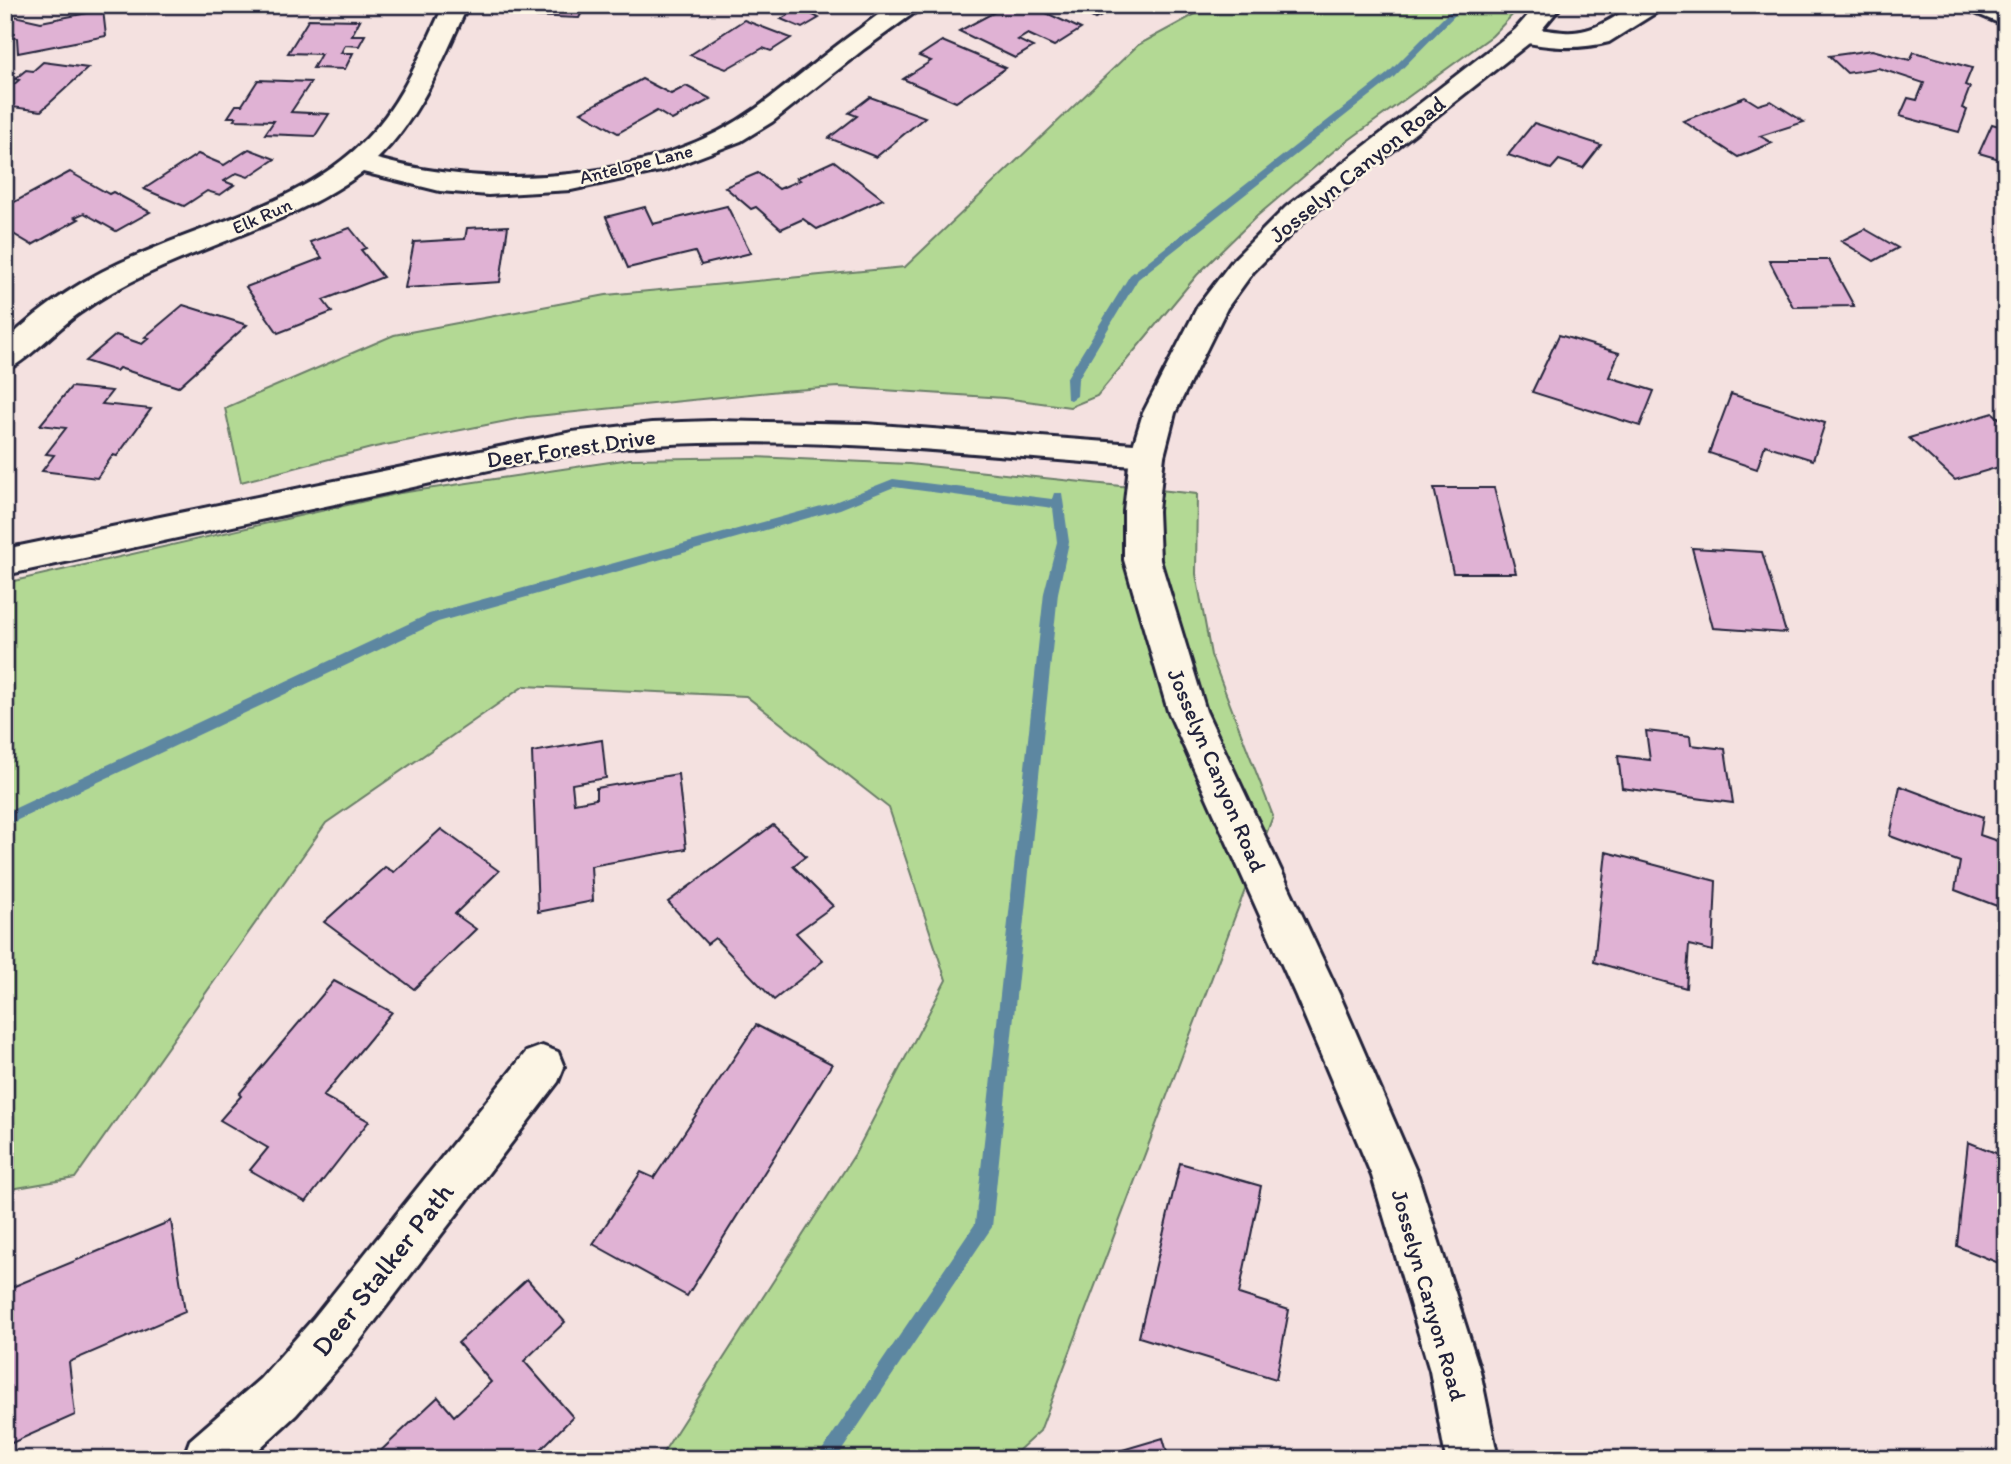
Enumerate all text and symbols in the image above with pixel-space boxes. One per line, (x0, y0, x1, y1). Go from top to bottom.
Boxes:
street label: Josselyn Canyon Road (1263, 89, 1451, 249)
street label: Antelope Lane (577, 139, 695, 189)
street label: Elk Run (229, 193, 295, 239)
street label: Deer Forest Drive (485, 422, 657, 474)
street label: Josselyn Canyon Road (1161, 664, 1273, 876)
street label: Deer Stalker Path (304, 1175, 460, 1363)
street label: Josselyn Canyon Road (1385, 1186, 1473, 1404)

